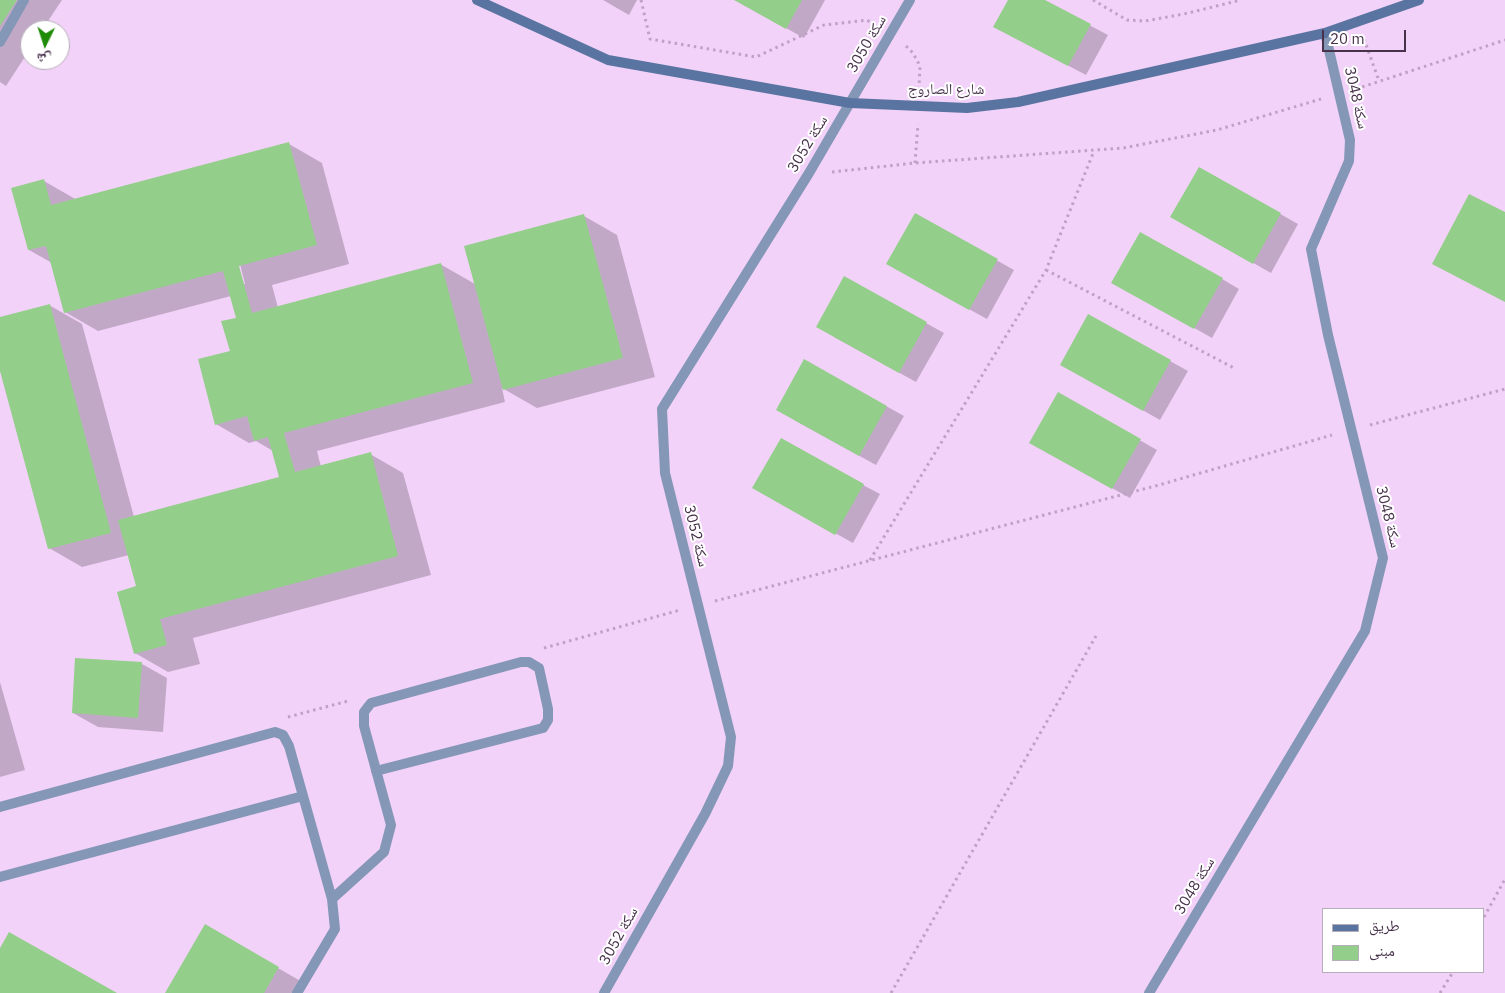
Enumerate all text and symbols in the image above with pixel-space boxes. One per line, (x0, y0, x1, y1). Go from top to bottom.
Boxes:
street label: سكة 3050 (843, 12, 891, 76)
north arrow (20, 20, 70, 70)
scale bar (1325, 20, 1409, 52)
text: 20 m (1330, 29, 1365, 48)
text: ش (36, 49, 52, 68)
street label: سكة 3048 (1340, 65, 1372, 131)
street label: شارع الصاروج (908, 81, 984, 99)
street label: سكة 3052 (784, 112, 832, 176)
street label: سكة 3048 (1372, 484, 1404, 550)
street label: سكة 3052 (680, 503, 712, 569)
street label: سكة 3048 (1171, 854, 1219, 918)
street label: سكة 3052 (596, 904, 642, 968)
legend (1322, 908, 1485, 973)
text: طريق (1369, 916, 1400, 935)
text: مبنى (1369, 941, 1395, 960)

